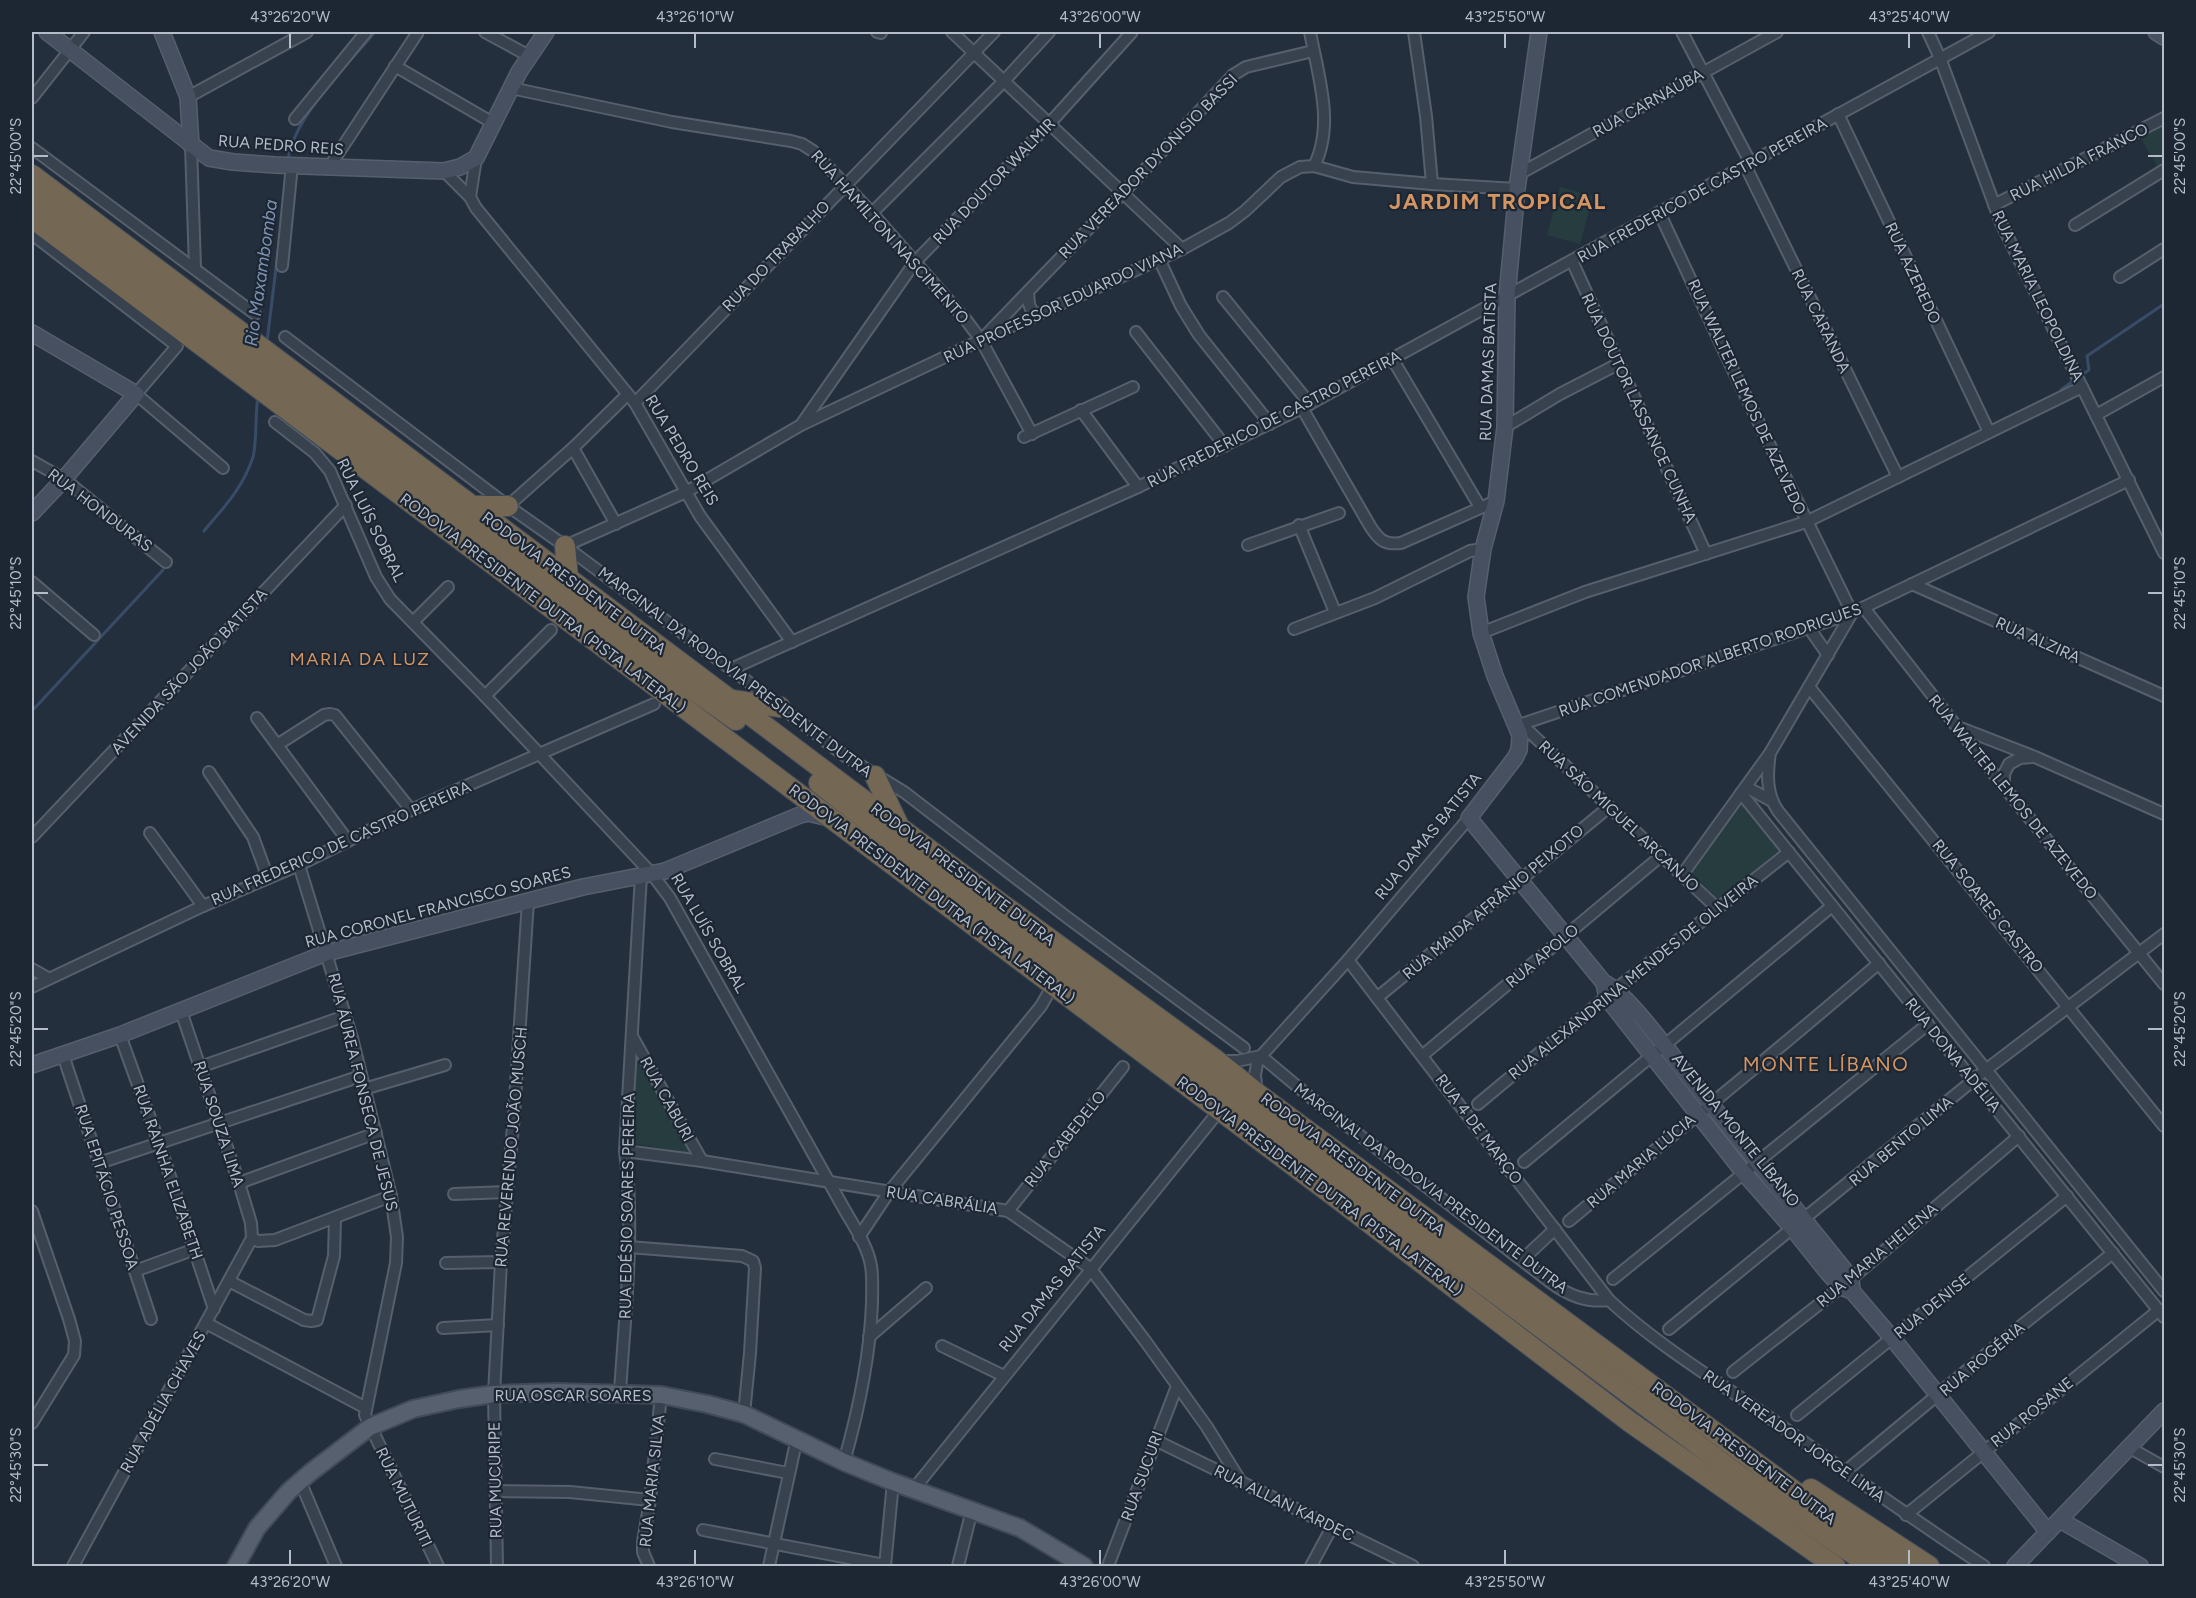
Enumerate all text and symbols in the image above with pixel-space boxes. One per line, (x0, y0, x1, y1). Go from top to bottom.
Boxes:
text: 43°26'20"W (250, 8, 331, 26)
text: 43°26'10"W (656, 8, 735, 26)
text: 43°26'00"W (1059, 8, 1141, 26)
text: 43°25'50"W (1465, 8, 1546, 26)
text: 43°25'40"W (1868, 8, 1950, 26)
street label: RUA CARNAÚBA (1589, 65, 1707, 141)
street label: RUA VEREADOR DYONISIO BASSI (1055, 70, 1241, 262)
street label: RUA FREDERICO DE CASTRO PEREIRA (1574, 113, 1830, 267)
street label: RUA DOUTOR WALMIR (929, 114, 1059, 248)
text: 22°45'00"S (7, 118, 25, 194)
text: 22°45'00"S (2171, 118, 2189, 194)
street label: RUA HILDA FRANCO (2007, 119, 2151, 205)
street label: RUA PEDRO REIS (218, 131, 345, 159)
street label: RUA HAMILTON NASCIMENTO (807, 146, 973, 328)
district label: JARDIM TROPICAL (1389, 188, 1607, 215)
street label: RUA DO TRABALHO (718, 197, 834, 315)
water label: Rio Maxambomba (240, 198, 282, 348)
street label: RUA MARIA LEOPOLDINA (1988, 207, 2088, 385)
street label: RUA AZEREDO (1881, 219, 1945, 327)
street label: RUA PROFESSOR EDUARDO VIANA (940, 239, 1186, 367)
street label: RUA CARANDA (1788, 266, 1855, 376)
street label: RUA WALTER LEMOS DE AZEVEDO (1684, 276, 1810, 518)
street label: RUA DAMAS BATISTA (1476, 283, 1500, 441)
street label: RUA DOUTOR LASSANCE CUNHA (1577, 290, 1701, 526)
street label: RUA FREDERICO DE CASTRO PEREIRA (1144, 346, 1404, 492)
street label: RUA PEDRO REIS (641, 391, 723, 509)
street label: RUA LUÍS SOBRAL (333, 455, 409, 585)
street label: RUA HONDURAS (44, 465, 156, 556)
street label: RODOVIA PRESIDENTE DUTRA (PISTA LATERAL) (396, 489, 690, 717)
street label: RODOVIA PRESIDENTE DUTRA (478, 507, 670, 659)
text: 22°45'10"S (7, 556, 25, 630)
text: 22°45'10"S (2171, 556, 2189, 630)
street label: MARGINAL DA RODOVIA PRESIDENTE DUTRA (594, 563, 876, 781)
street label: AVENIDA SÃO JOÃO BATISTA (107, 584, 271, 758)
street label: RUA COMENDADOR ALBERTO RODRIGUES (1556, 599, 1864, 721)
street label: RUA ALZIRA (1993, 613, 2083, 667)
district label: MARIA DA LUZ (290, 648, 430, 670)
street label: RUA WALTER LEMOS DE AZEVEDO (1925, 691, 2101, 903)
street label: RUA SÃO MIGUEL ARCANJO (1535, 737, 1703, 895)
street label: RUA DAMAS BATISTA (1371, 768, 1485, 903)
street label: RUA FREDERICO DE CASTRO PEREIRA (208, 777, 474, 909)
street label: RODOVIA PRESIDENTE DUTRA (PISTA LATERAL) (785, 780, 1079, 1008)
street label: RODOVIA PRESIDENTE DUTRA (867, 798, 1059, 950)
street label: RUA MAIDA AFRÂNIO PEIXOTO (1399, 821, 1587, 983)
street label: RUA SOARES CASTRO (1928, 836, 2048, 976)
street label: RUA CORONEL FRANCISCO SOARES (303, 862, 573, 952)
street label: RUA LUÍS SOBRAL (667, 870, 751, 997)
street label: RUA ALEXANDRINA MENDES DE OLIVEIRA (1505, 870, 1762, 1084)
street label: RUA APOLO (1502, 920, 1582, 992)
street label: RUA ÁUREA FONSECA DE JESUS (324, 971, 402, 1213)
text: 22°45'20"S (7, 991, 25, 1067)
text: 22°45'20"S (2171, 991, 2189, 1067)
street label: RUA DONA ADÉLIA (1901, 994, 2005, 1116)
street label: RUA REVERENDO JOÃO MUSCH (491, 1026, 531, 1268)
street label: AVENIDA MONTE LÍBANO (1668, 1049, 1804, 1211)
district label: MONTE LÍBANO (1743, 1052, 1909, 1076)
street label: RUA CABURI (636, 1053, 698, 1145)
street label: RUA SOUZA LIMA (190, 1058, 248, 1190)
street label: RUA 4 DE MARÇO (1431, 1070, 1527, 1188)
street label: RODOVIA PRESIDENTE DUTRA (PISTA LATERAL) (1173, 1072, 1467, 1300)
street label: MARGINAL DA RODOVIA PRESIDENTE DUTRA (1290, 1079, 1572, 1297)
street label: RUA RAINHA ELIZABETH (129, 1082, 207, 1262)
street label: RUA CABEDELO (1020, 1087, 1110, 1191)
street label: RODOVIA PRESIDENTE DUTRA (1257, 1088, 1449, 1240)
street label: RUA BENTO LIMA (1845, 1092, 1957, 1190)
street label: RUA EDÉSIO SOARES PEREIRA (616, 1093, 638, 1319)
street label: RUA EPITÁCIO PESSOA (71, 1102, 143, 1272)
street label: RUA MARIA LÚCIA (1583, 1110, 1699, 1212)
street label: RUA CABRÁLIA (885, 1182, 999, 1218)
street label: RUA MARIA HELENA (1813, 1199, 1941, 1311)
street label: RUA DAMAS BATISTA (995, 1220, 1109, 1355)
street label: RUA DENISE (1890, 1269, 1974, 1343)
street label: RUA ROGÉRIA (1936, 1318, 2029, 1400)
street label: RUA ADÉLIA CHAVES (116, 1328, 210, 1476)
street label: RUA VEREADOR JORGE LIMA (1699, 1366, 1889, 1506)
street label: RUA ROSANE (1987, 1373, 2077, 1451)
street label: RODOVIA PRESIDENTE DUTRA (1648, 1377, 1840, 1529)
street label: RUA OSCAR SOARES (494, 1386, 652, 1405)
street label: RUA MARIA SILVA (636, 1414, 668, 1548)
street label: RUA MUCURIPE (484, 1421, 506, 1539)
text: 22°45'30"S (7, 1427, 25, 1503)
text: 22°45'30"S (2171, 1427, 2189, 1503)
street label: RUA SUCURI (1117, 1428, 1167, 1524)
street label: RUA MUTURITI (372, 1444, 436, 1550)
street label: RUA ALLAN KARDEC (1211, 1461, 1357, 1545)
text: 43°26'20"W (250, 1573, 331, 1591)
text: 43°26'10"W (656, 1573, 735, 1591)
text: 43°26'00"W (1059, 1573, 1141, 1591)
text: 43°25'50"W (1465, 1573, 1546, 1591)
text: 43°25'40"W (1868, 1573, 1950, 1591)

